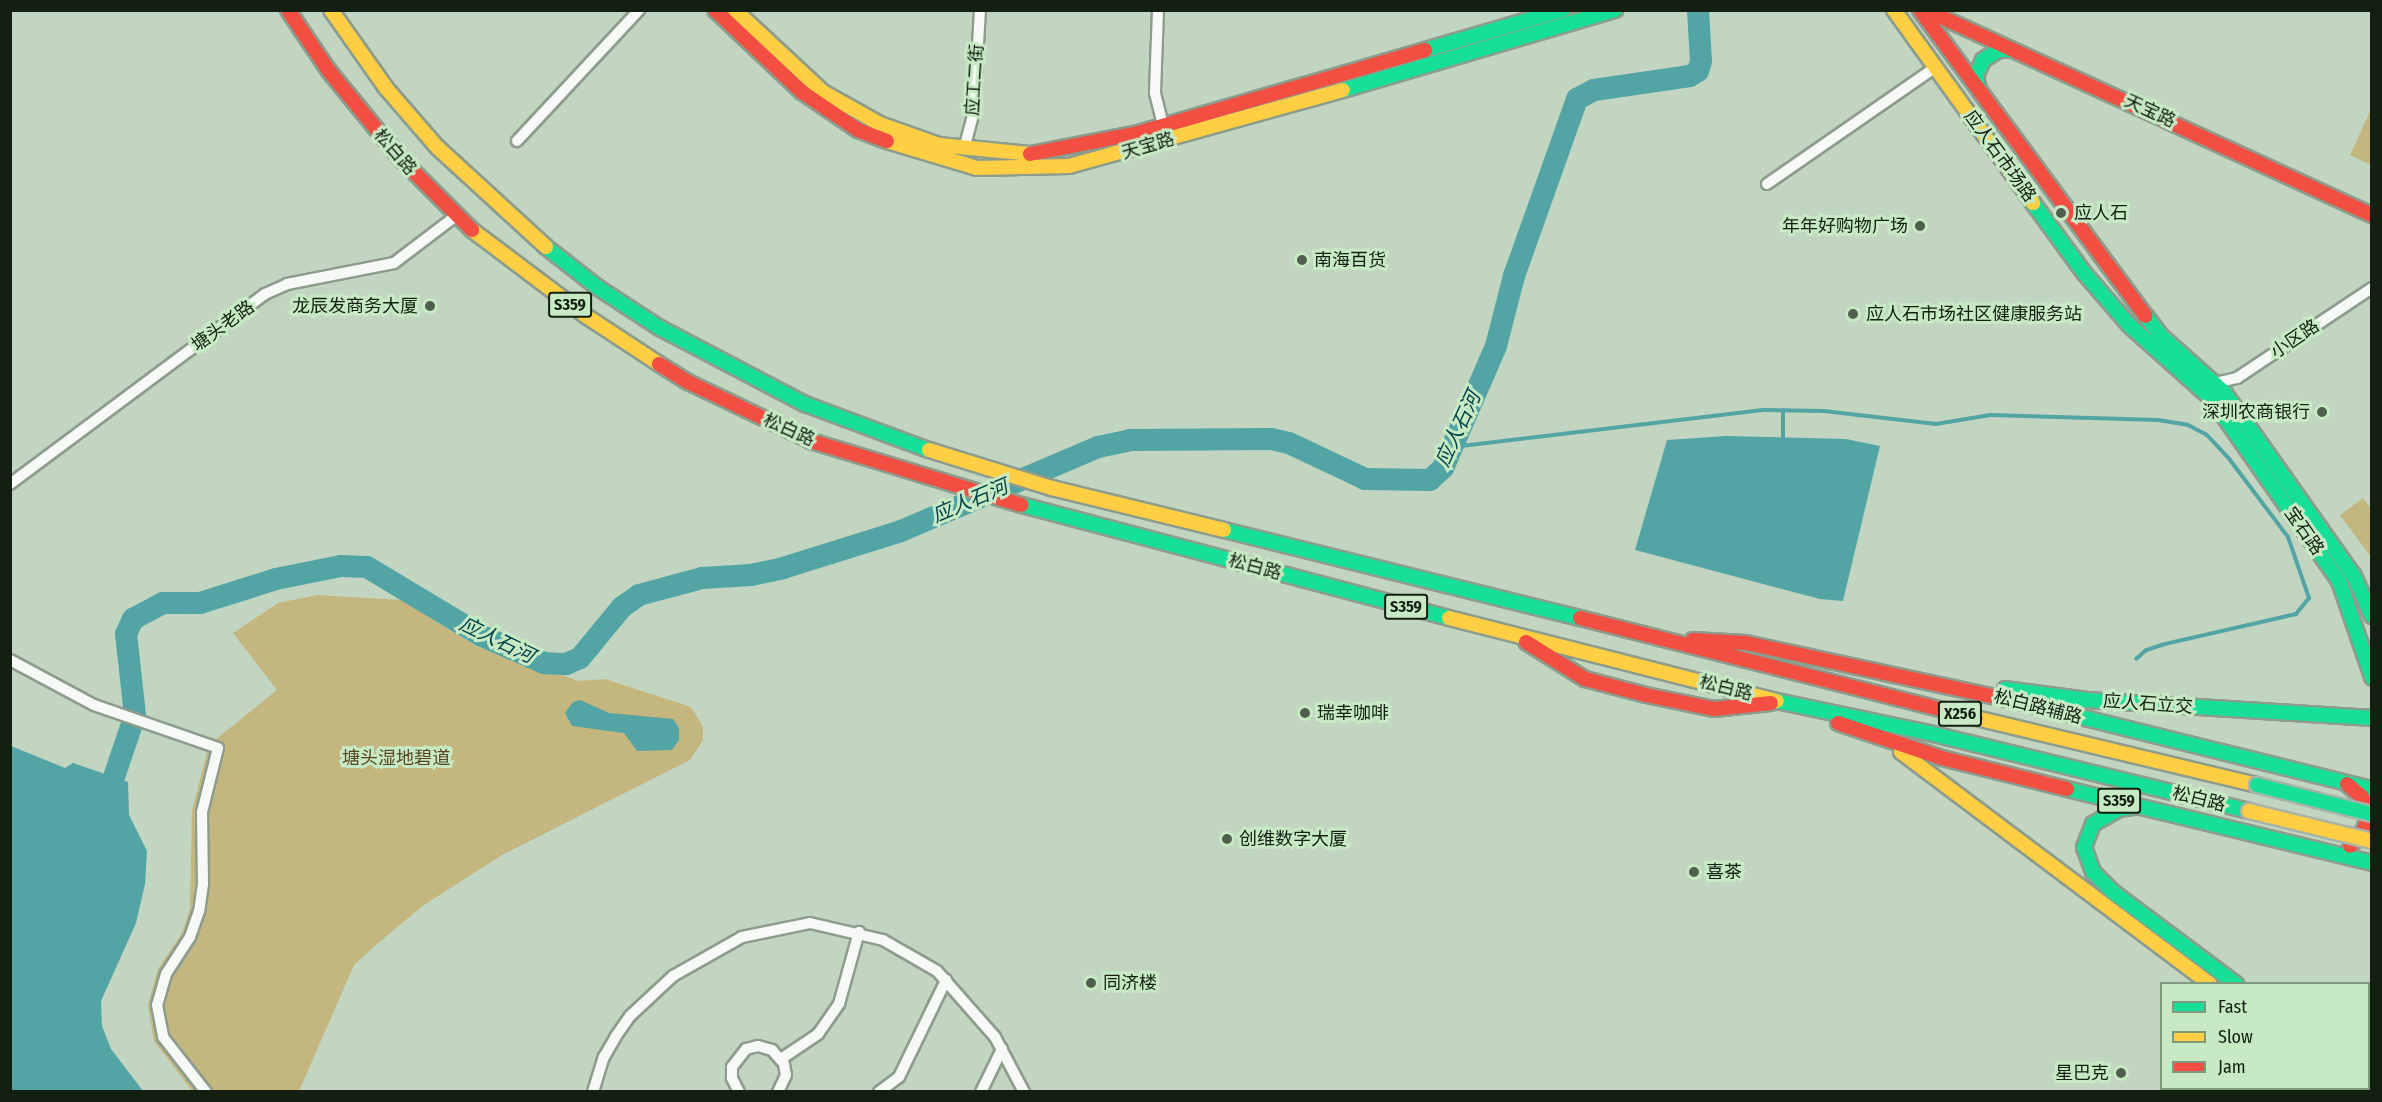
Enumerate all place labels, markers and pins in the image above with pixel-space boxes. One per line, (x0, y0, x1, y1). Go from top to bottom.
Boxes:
place label: 应人石 (2074, 202, 2128, 224)
marker: 应人石 (2052, 204, 2070, 222)
place label: 年年好购物广场 (1782, 215, 1908, 237)
marker: 年年好购物广场 (1913, 219, 1927, 233)
place label: 南海百货 (1314, 249, 1386, 271)
marker: 南海百货 (1295, 253, 1309, 267)
place label: 龙辰发商务大厦 (292, 295, 418, 317)
marker: 龙辰发商务大厦 (423, 299, 437, 313)
place label: 应人石市场社区健康服务站 (1866, 303, 2082, 325)
marker: 应人石市场社区健康服务站 (1844, 305, 1862, 323)
place label: 深圳农商银行 (2202, 401, 2310, 423)
marker: 深圳农商银行 (2315, 405, 2329, 419)
place label: 瑞幸咖啡 (1317, 702, 1389, 724)
marker: 瑞幸咖啡 (1298, 706, 1312, 720)
place label: 创维数字大厦 (1239, 828, 1347, 850)
marker: 创维数字大厦 (1220, 832, 1234, 846)
place label: 喜茶 (1706, 861, 1742, 883)
marker: 喜茶 (1687, 865, 1701, 879)
place label: 同济楼 (1103, 972, 1157, 994)
marker: 同济楼 (1084, 976, 1098, 990)
place label: 星巴克 (2055, 1062, 2109, 1084)
marker: 星巴克 (2114, 1066, 2128, 1080)

